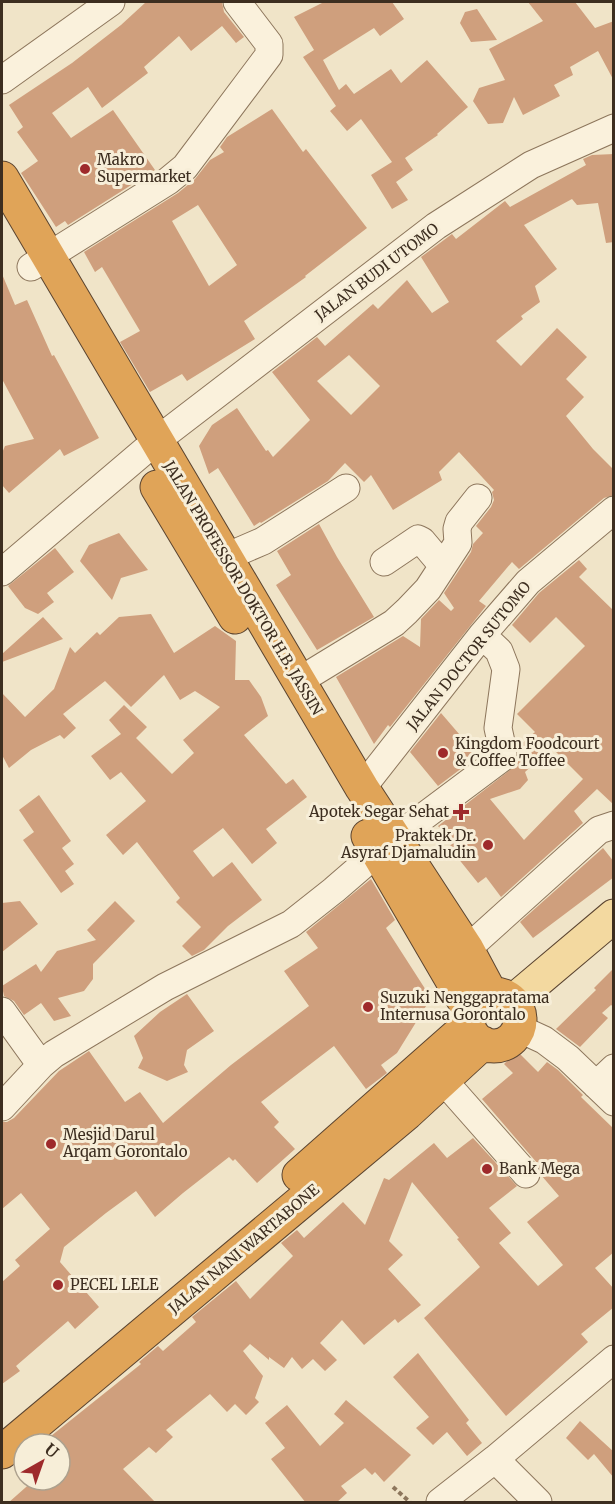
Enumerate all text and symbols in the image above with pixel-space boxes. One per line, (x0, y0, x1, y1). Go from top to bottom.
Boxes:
place label: Makro Supermarket (97, 150, 191, 186)
marker: Makro Supermarket (78, 162, 92, 176)
street label: JALAN BUDI UTOMO (310, 219, 443, 325)
street label: JALAN PROFESSOR DOKTOR H.B. JASSIN (159, 456, 327, 719)
street label: JALAN DOCTOR SUTOMO (402, 577, 535, 735)
place label: Kingdom Foodcourt & Coffee Toffee (455, 734, 600, 770)
marker: Kingdom Foodcourt & Coffee Toffee (436, 746, 450, 760)
place label: Apotek Segar Sehat (308, 802, 449, 821)
marker: Apotek Segar Sehat (454, 805, 468, 819)
place label: Praktek Dr. Asyraf Djamaludin (340, 826, 476, 862)
marker: Praktek Dr. Asyraf Djamaludin (481, 838, 495, 852)
place label: Suzuki Nenggapratama Internusa Gorontalo (380, 988, 549, 1024)
marker: Suzuki Nenggapratama Internusa Gorontalo (361, 1000, 375, 1014)
place label: Mesjid Darul Arqam Gorontalo (62, 1125, 188, 1161)
marker: Mesjid Darul Arqam Gorontalo (44, 1137, 58, 1151)
place label: Bank Mega (499, 1159, 580, 1178)
marker: Bank Mega (480, 1162, 494, 1176)
street label: JALAN NANI WARTABONE (164, 1180, 323, 1318)
place label: PECEL LELE (70, 1275, 159, 1294)
marker: PECEL LELE (51, 1278, 65, 1292)
north arrow (12, 1432, 72, 1492)
text: U (41, 1439, 63, 1462)

